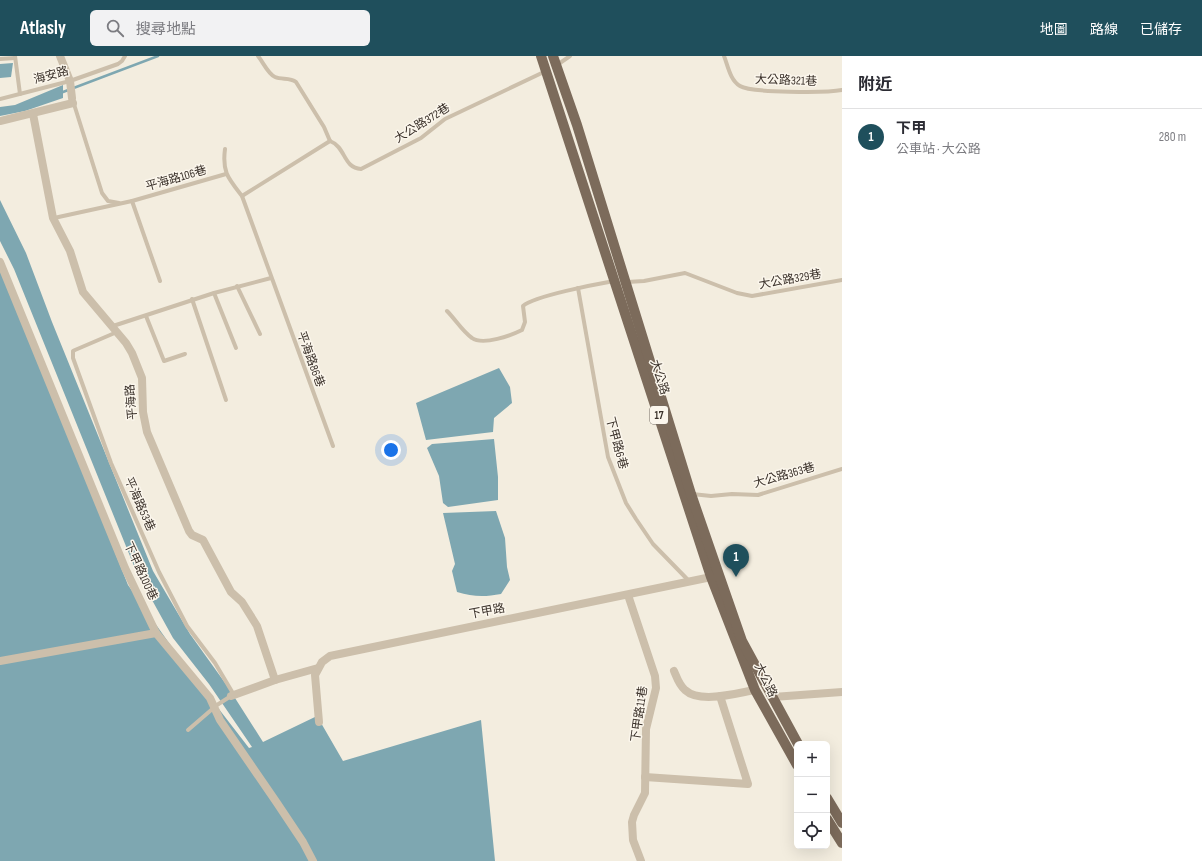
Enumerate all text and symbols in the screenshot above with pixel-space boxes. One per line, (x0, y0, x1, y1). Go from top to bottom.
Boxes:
search box (90, 10, 370, 46)
text: Atlasly (20, 17, 66, 40)
icon: search (104, 17, 126, 39)
text: 搜尋地點 (136, 20, 196, 39)
text: 地圖 (1040, 21, 1068, 38)
text: 路線 (1090, 21, 1118, 38)
text: 已儲存 (1140, 21, 1182, 38)
street label: 海安路 (32, 64, 70, 87)
street label: 大公路321巷 (755, 72, 817, 89)
text: 附近 (858, 75, 892, 95)
street label: 大公路372巷 (392, 100, 453, 146)
text: 下甲 (896, 119, 926, 138)
text: 1 (868, 129, 874, 145)
text: 280 m (1159, 129, 1186, 145)
text: 公車站 · 大公路 (896, 141, 981, 157)
street label: 平海路106巷 (144, 163, 208, 194)
street label: 大公路329巷 (758, 267, 823, 292)
street label: 平海路86巷 (293, 329, 328, 389)
street label: 大公路 (647, 358, 672, 397)
street label: 平海路 (122, 383, 141, 421)
road number: 17 (650, 406, 668, 424)
street label: 下甲路6巷 (602, 415, 631, 471)
your location (381, 440, 401, 460)
street label: 大公路363巷 (752, 460, 817, 491)
street label: 平海路53巷 (121, 475, 158, 534)
street label: 下甲路100巷 (120, 540, 161, 603)
pin: 1 (723, 544, 749, 577)
street label: 下甲路 (468, 601, 506, 622)
street label: 大公路 (751, 661, 780, 700)
street label: 下甲路11巷 (628, 685, 651, 743)
map controls (794, 741, 830, 849)
button: + (794, 741, 830, 777)
button: − (794, 777, 830, 813)
button: locate (794, 813, 830, 849)

